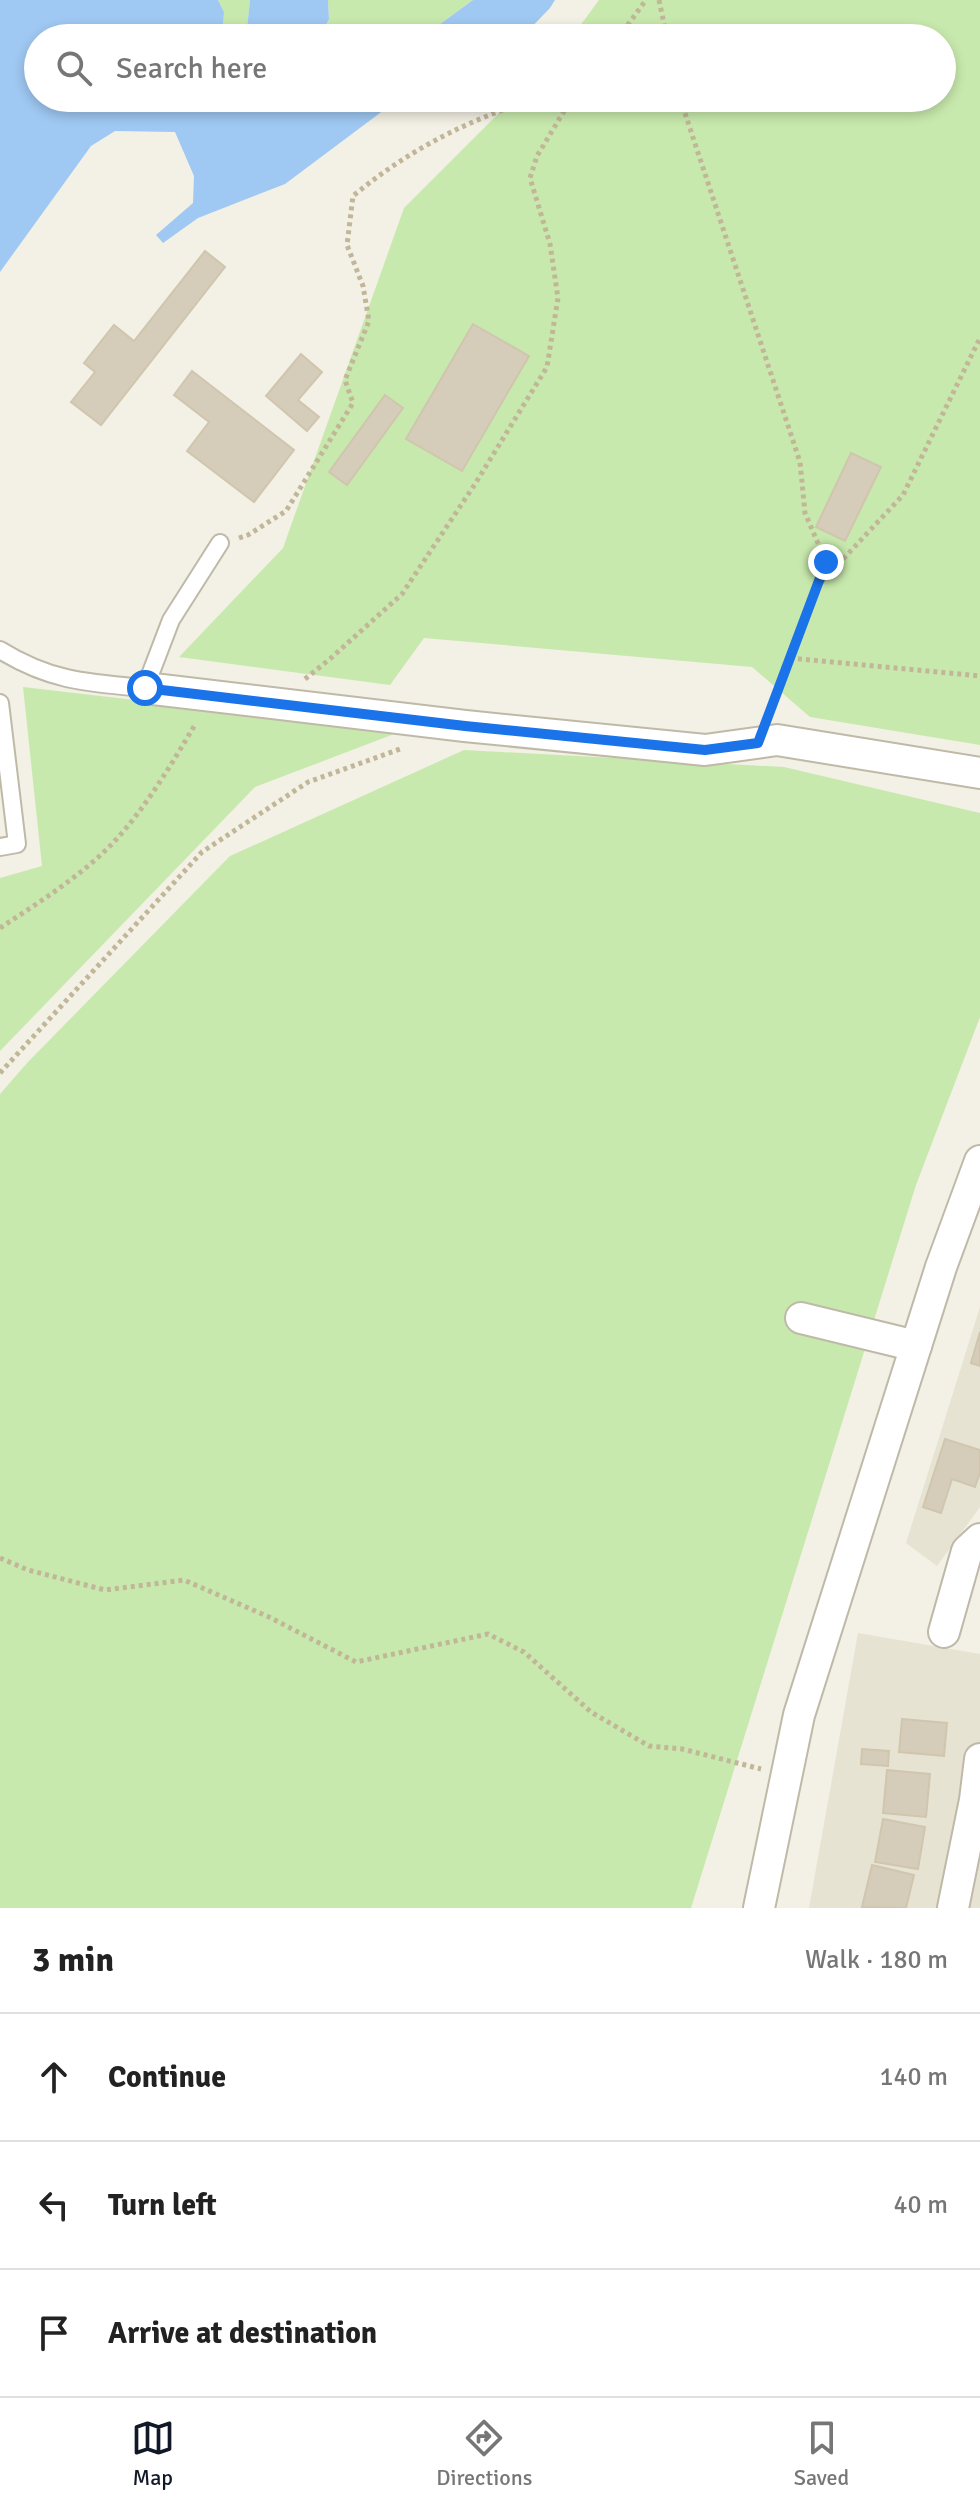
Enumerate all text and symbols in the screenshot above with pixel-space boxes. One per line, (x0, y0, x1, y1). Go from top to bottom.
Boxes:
search box (24, 24, 956, 112)
icon: search (52, 46, 96, 90)
text: Search here (116, 50, 267, 87)
route end (808, 544, 844, 580)
route start (127, 670, 163, 706)
text: 3 min (32, 1939, 114, 1981)
text: Walk · 180 m (805, 1944, 948, 1976)
icon: ahead (32, 2055, 76, 2099)
text: Continue (108, 2059, 226, 2096)
text: 140 m (879, 2061, 948, 2093)
icon: left (32, 2183, 76, 2227)
text: Turn left (108, 2187, 217, 2224)
text: 40 m (893, 2189, 948, 2221)
icon: arrive (32, 2311, 76, 2355)
text: Arrive at destination (108, 2315, 377, 2352)
tab: Map (131, 2416, 175, 2491)
tab: Directions (436, 2416, 532, 2491)
tab: Saved (794, 2416, 849, 2491)

